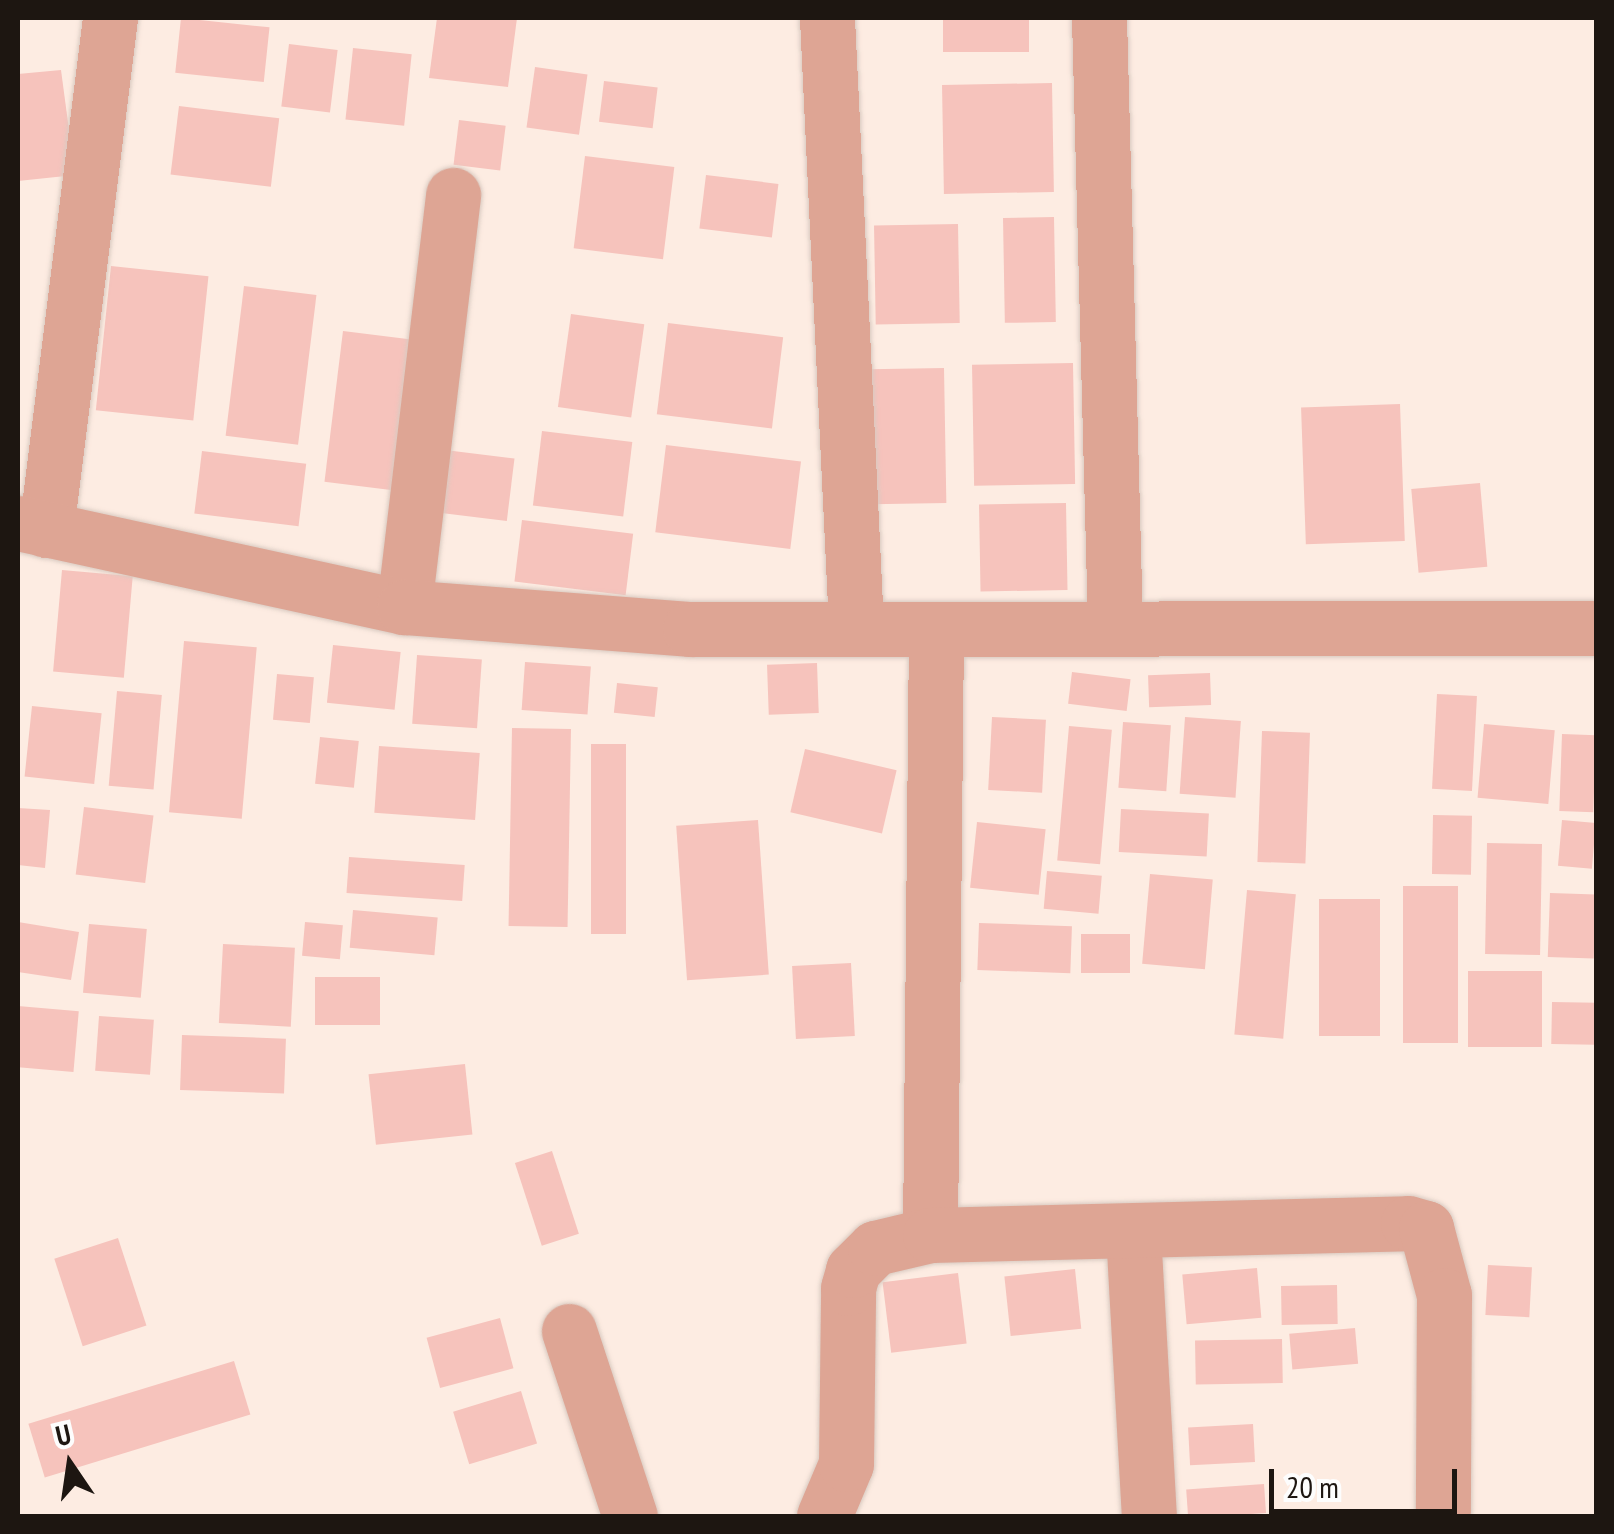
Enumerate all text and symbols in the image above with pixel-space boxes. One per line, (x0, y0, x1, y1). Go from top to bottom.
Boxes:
north arrow (20, 1414, 120, 1514)
text: U (52, 1415, 74, 1454)
scale bar (1274, 1449, 1462, 1511)
text: 20 m (1286, 1467, 1339, 1506)

